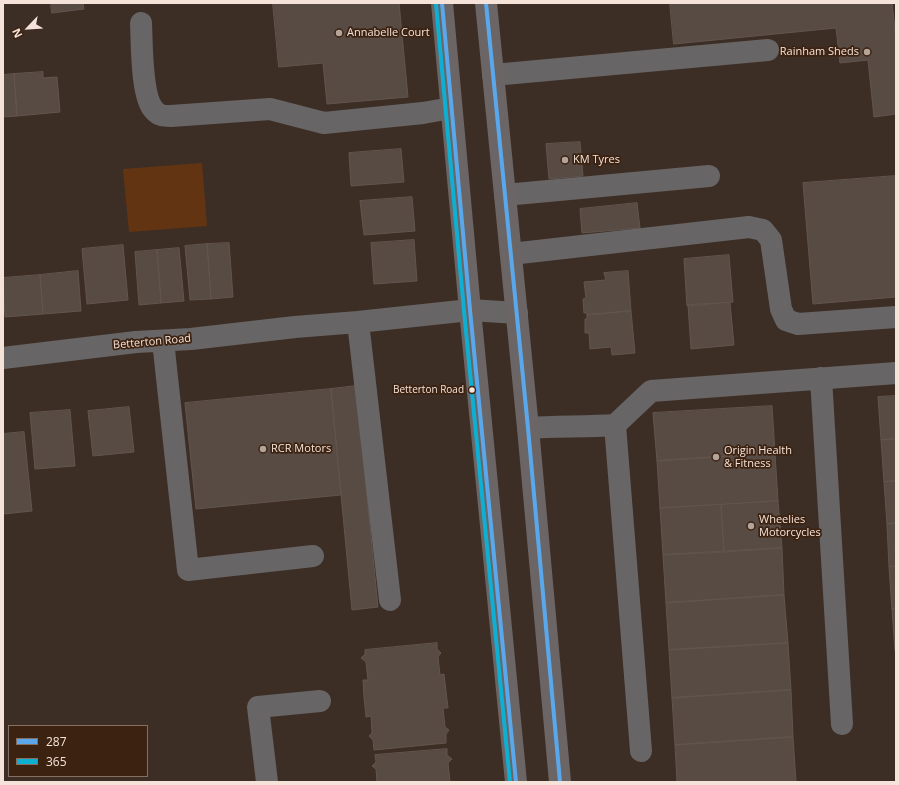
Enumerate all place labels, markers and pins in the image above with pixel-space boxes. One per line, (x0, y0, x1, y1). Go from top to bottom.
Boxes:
place label: Annabelle Court (347, 26, 430, 40)
marker: Annabelle Court (334, 28, 344, 38)
place label: Rainham Sheds (780, 45, 859, 59)
marker: Rainham Sheds (862, 47, 872, 57)
place label: KM Tyres (573, 153, 620, 167)
marker: KM Tyres (560, 155, 570, 165)
place label: Betterton Road (393, 384, 464, 396)
marker: Betterton Road (467, 385, 477, 395)
place label: RCR Motors (271, 442, 331, 456)
marker: RCR Motors (258, 444, 268, 454)
place label: Origin Health & Fitness (724, 444, 792, 470)
marker: Origin Health & Fitness (711, 452, 721, 462)
place label: Wheelies Motorcycles (759, 513, 821, 539)
marker: Wheelies Motorcycles (746, 521, 756, 531)

